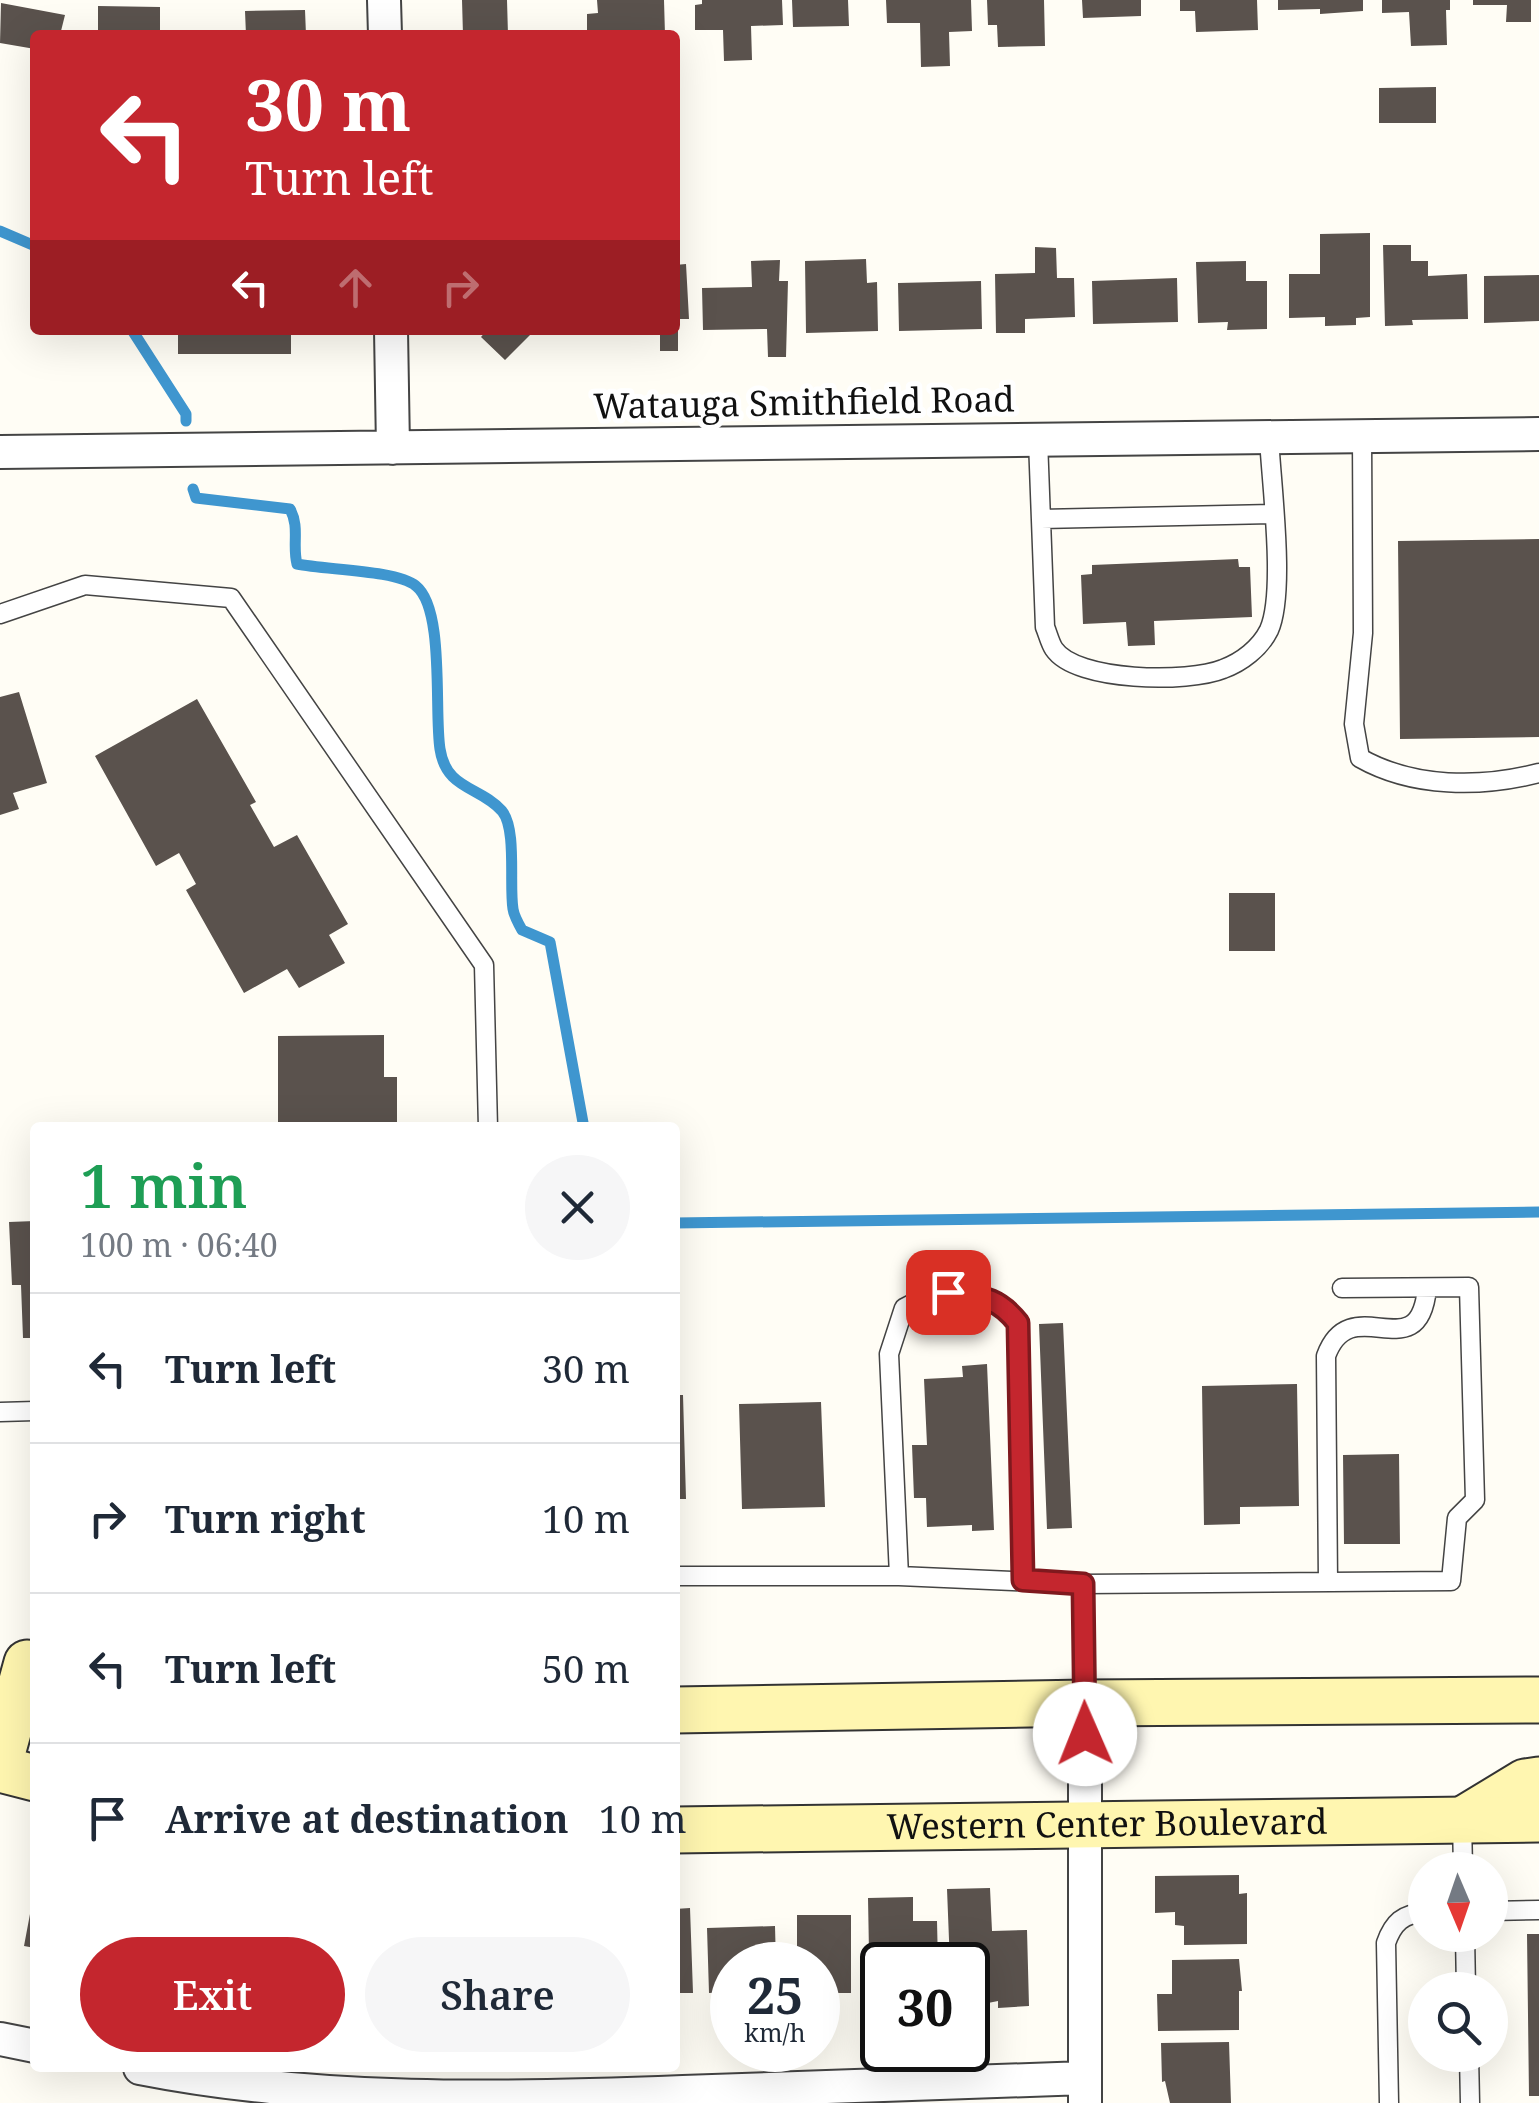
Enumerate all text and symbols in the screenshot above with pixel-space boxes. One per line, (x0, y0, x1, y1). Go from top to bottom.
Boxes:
text: 30 m (245, 56, 411, 152)
icon: left (80, 70, 210, 200)
text: Turn left (245, 147, 434, 208)
icon: left (223, 260, 278, 315)
icon: ahead (328, 260, 383, 315)
icon: right (433, 260, 488, 315)
street label: Watauga Smithfield Road (593, 374, 1015, 429)
text: 1 min (80, 1144, 248, 1226)
button: close (525, 1155, 630, 1260)
text: 100 m · 06:40 (80, 1223, 278, 1266)
pin (906, 1250, 991, 1335)
icon: arrive (921, 1265, 976, 1320)
icon: left (80, 1341, 135, 1396)
text: Turn left (165, 1342, 336, 1394)
text: 30 m (542, 1342, 630, 1394)
icon: right (80, 1491, 135, 1546)
text: Turn right (165, 1492, 366, 1544)
text: 10 m (542, 1492, 630, 1544)
icon: left (80, 1641, 135, 1696)
text: Turn left (165, 1642, 336, 1694)
text: 50 m (542, 1642, 630, 1694)
position arrow (1033, 1682, 1137, 1786)
icon: arrive (80, 1791, 135, 1846)
text: Arrive at destination (165, 1792, 569, 1844)
text: 10 m (599, 1792, 687, 1844)
street label: Western Center Boulevard (886, 1797, 1328, 1849)
north arrow (1408, 1852, 1508, 1952)
map controls (1408, 1852, 1508, 2072)
button: Exit (80, 1937, 345, 2052)
button: Share (365, 1937, 630, 2052)
speed limit sign: 30 (860, 1942, 990, 2072)
text: 25 (747, 1961, 803, 2029)
button: search (1408, 1972, 1508, 2072)
text: km/h (744, 2015, 806, 2049)

